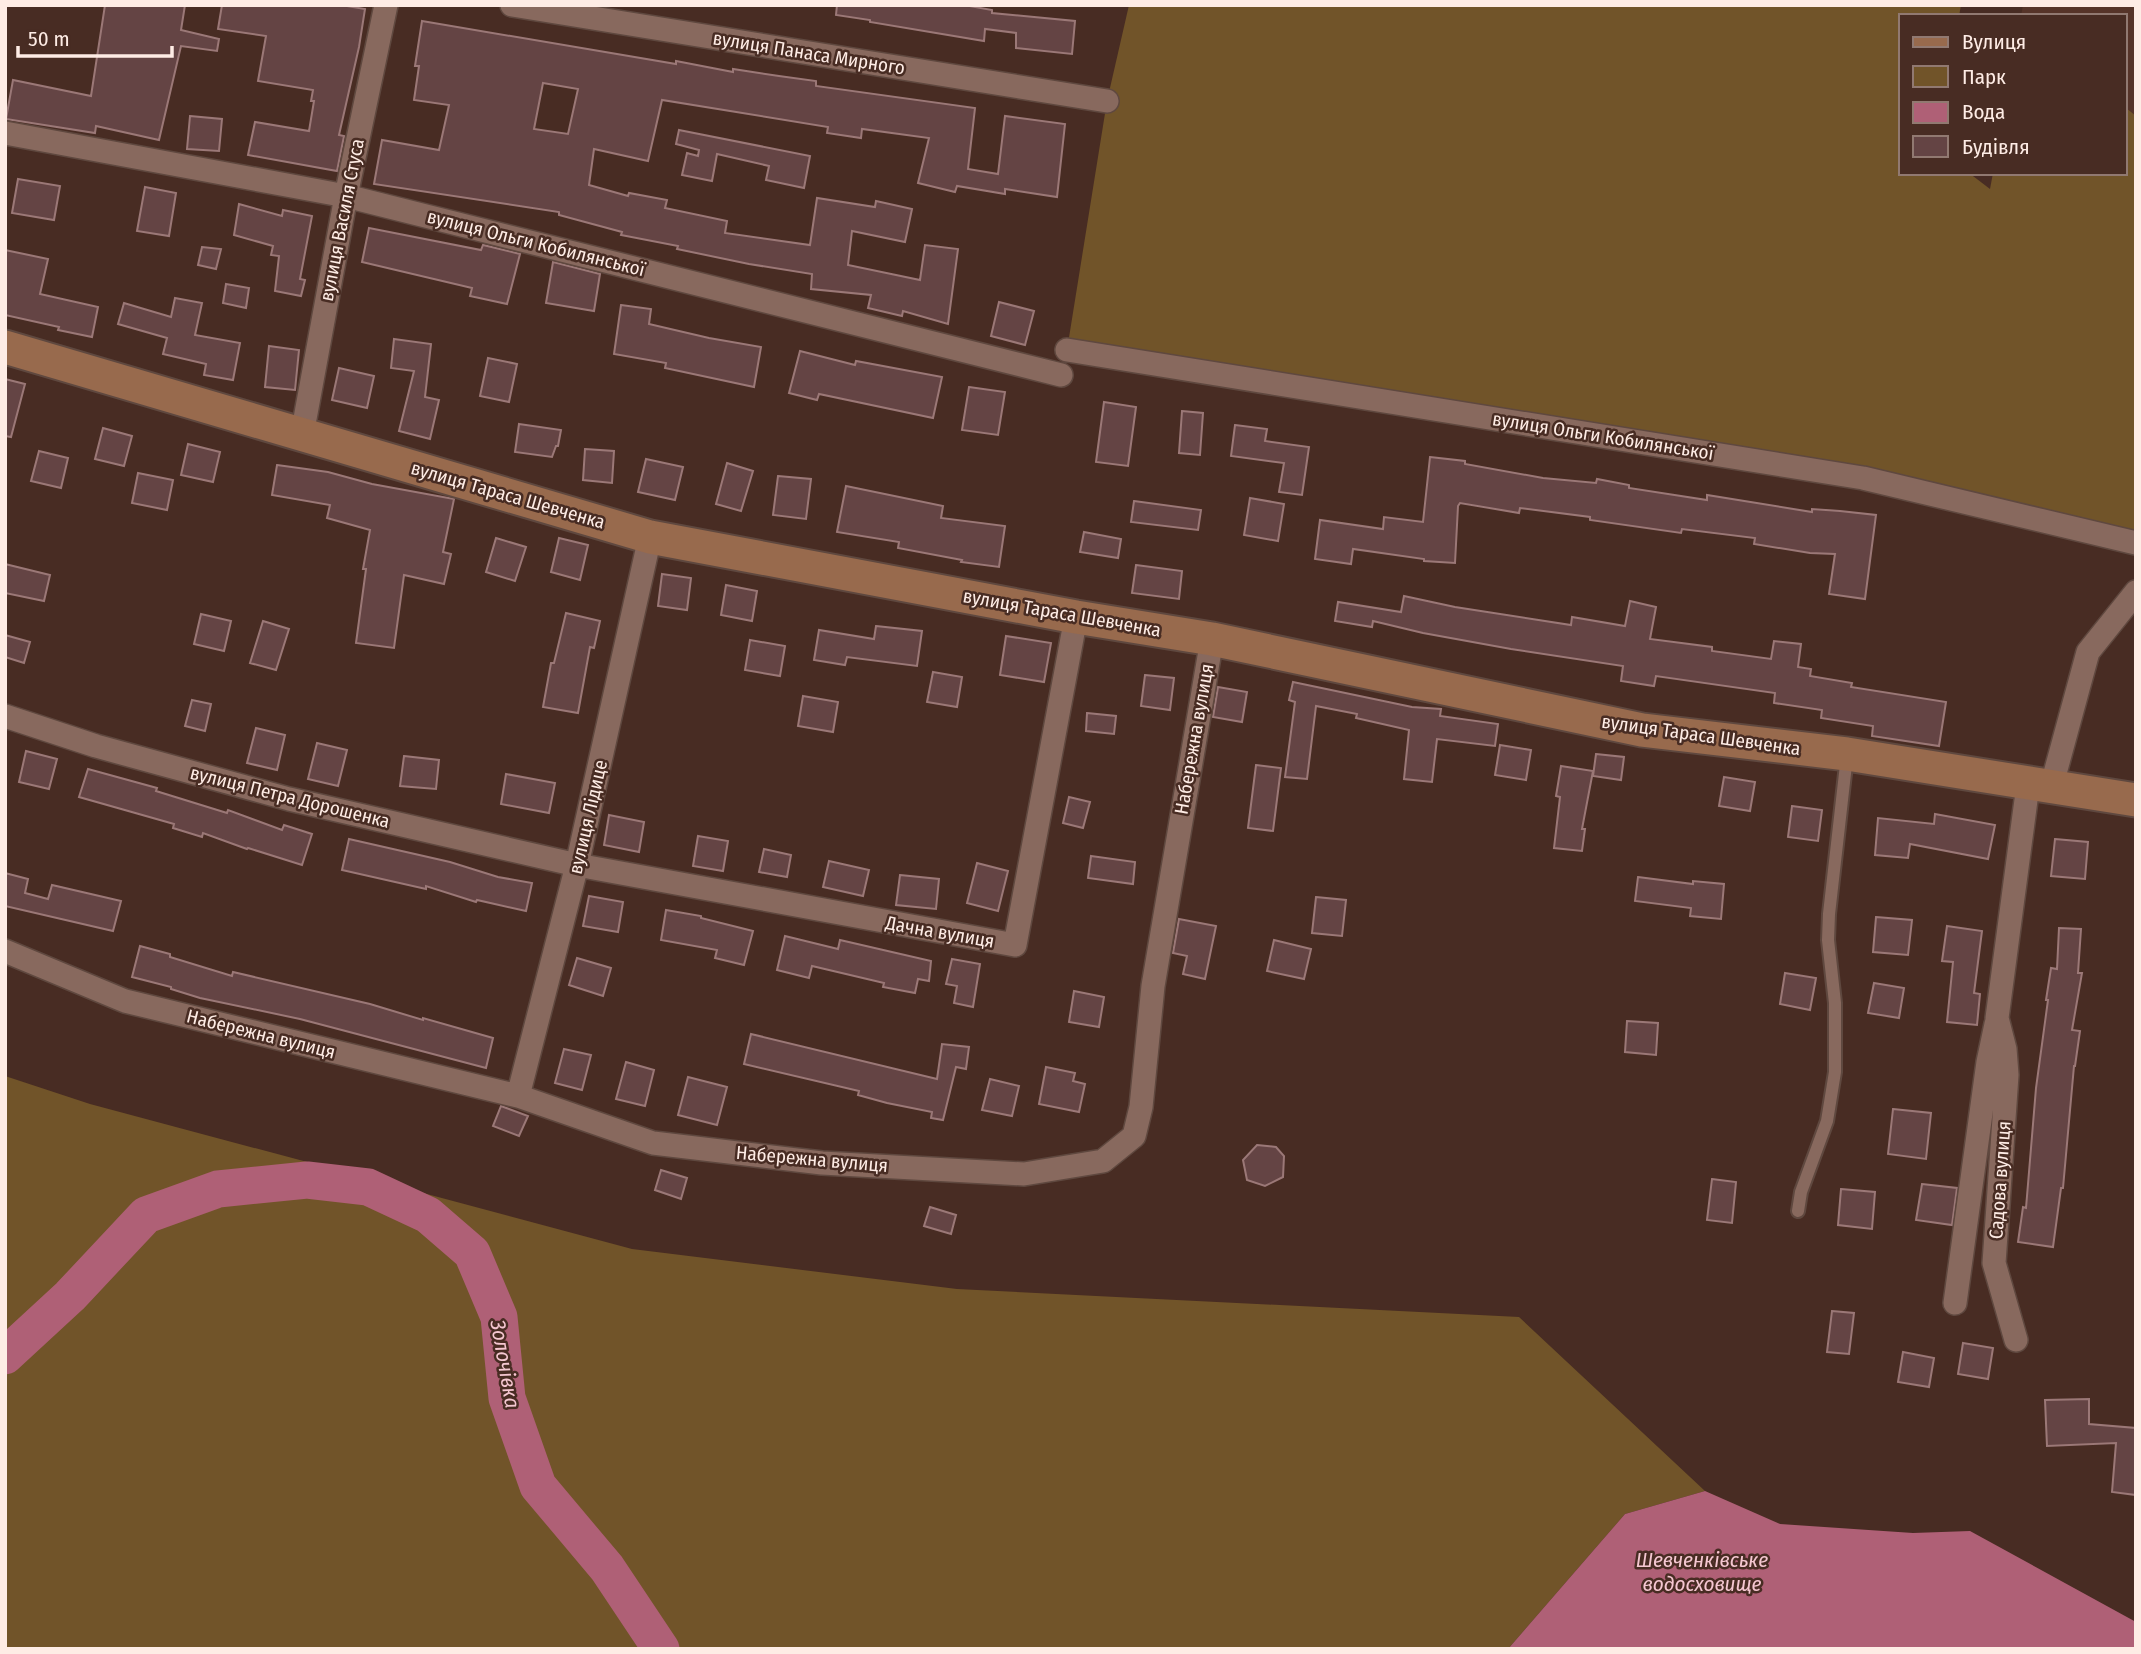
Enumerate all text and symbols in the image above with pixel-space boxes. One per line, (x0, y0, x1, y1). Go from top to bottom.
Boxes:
scale bar (18, 14, 172, 58)
legend (1899, 14, 2127, 175)
text: 50 m (28, 26, 70, 52)
street label: вулиця Панаса Мирного (711, 26, 907, 80)
text: Вулиця (1962, 29, 2026, 55)
text: Парк (1962, 64, 2006, 90)
text: Вода (1962, 99, 2005, 125)
text: Будівля (1962, 134, 2030, 160)
street label: вулиця Василя Стуса (315, 137, 369, 303)
street label: вулиця Ольги Кобилянської (425, 205, 648, 281)
street label: вулиця Ольги Кобилянської (1491, 407, 1716, 465)
street label: вулиця Тараса Шевченка (408, 456, 608, 534)
street label: вулиця Тараса Шевченка (961, 584, 1163, 642)
street label: Набережна вулиця (1169, 662, 1219, 816)
street label: вулиця Тараса Шевченка (1600, 710, 1802, 760)
street label: вулиця Лідице (564, 758, 612, 876)
street label: вулиця Петра Дорошенка (188, 761, 392, 833)
street label: Дачна вулиця (883, 911, 996, 953)
street label: Набережна вулиця (184, 1004, 338, 1064)
street label: Садова вулиця (1984, 1120, 2016, 1240)
street label: Набережна вулиця (735, 1141, 889, 1177)
water label: Золочівка (484, 1317, 526, 1410)
water label: Шевченківське водосховище (1636, 1547, 1768, 1597)

